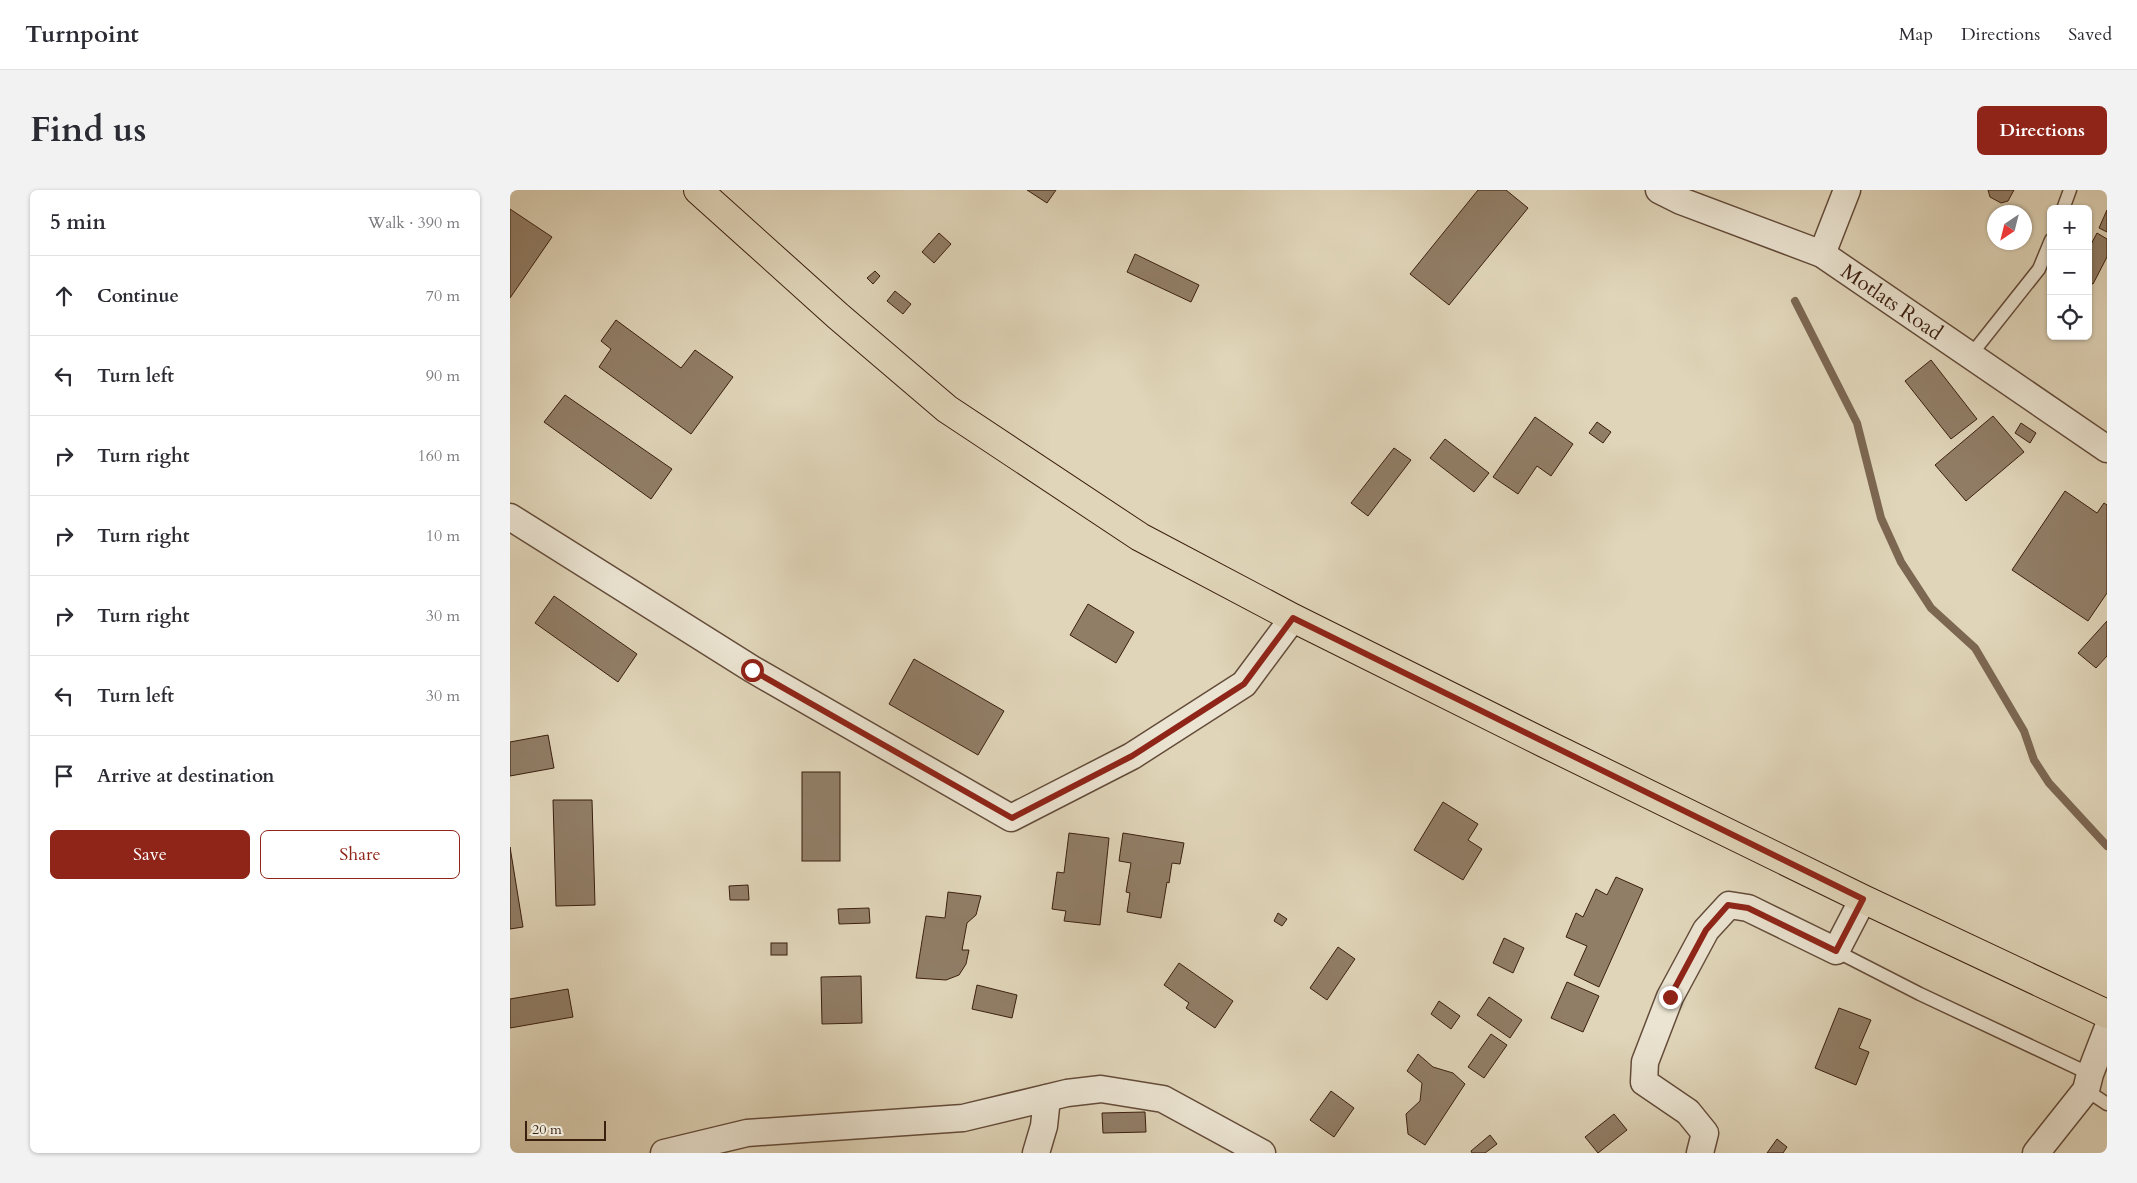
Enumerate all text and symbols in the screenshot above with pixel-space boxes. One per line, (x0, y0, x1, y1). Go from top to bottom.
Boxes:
text: Turnpoint (25, 18, 139, 51)
text: Map (1899, 22, 1933, 47)
text: Directions (1961, 22, 2040, 47)
text: Saved (2068, 22, 2112, 47)
text: Find us (30, 106, 146, 154)
button: Directions (1977, 106, 2107, 155)
north arrow (1987, 205, 2032, 250)
map controls (2047, 205, 2092, 340)
button: + (2047, 205, 2092, 250)
text: 5 min (50, 208, 106, 237)
text: Walk · 390 m (368, 212, 460, 234)
button: − (2047, 250, 2092, 295)
street label: Motlats Road (1835, 257, 1949, 347)
icon: ahead (50, 282, 78, 310)
text: Continue (97, 283, 179, 309)
text: 70 m (426, 285, 460, 307)
button: locate (2047, 295, 2092, 340)
icon: left (50, 362, 78, 390)
text: Turn left (97, 363, 174, 389)
text: 90 m (426, 365, 460, 387)
icon: right (50, 442, 78, 470)
text: Turn right (97, 443, 189, 469)
text: 160 m (418, 445, 460, 467)
icon: right (50, 522, 78, 550)
text: Turn right (97, 523, 189, 549)
text: 10 m (426, 525, 460, 547)
icon: right (50, 602, 78, 630)
text: Turn right (97, 603, 189, 629)
text: 30 m (426, 605, 460, 627)
route start (741, 659, 764, 682)
icon: left (50, 682, 78, 710)
text: Turn left (97, 683, 174, 709)
text: 30 m (426, 685, 460, 707)
icon: arrive (50, 762, 78, 790)
text: Arrive at destination (97, 763, 274, 789)
button: Save (50, 830, 250, 879)
button: Share (260, 830, 460, 879)
route end (1659, 986, 1682, 1009)
scale bar (525, 1118, 606, 1141)
text: 20 m (532, 1120, 562, 1139)

